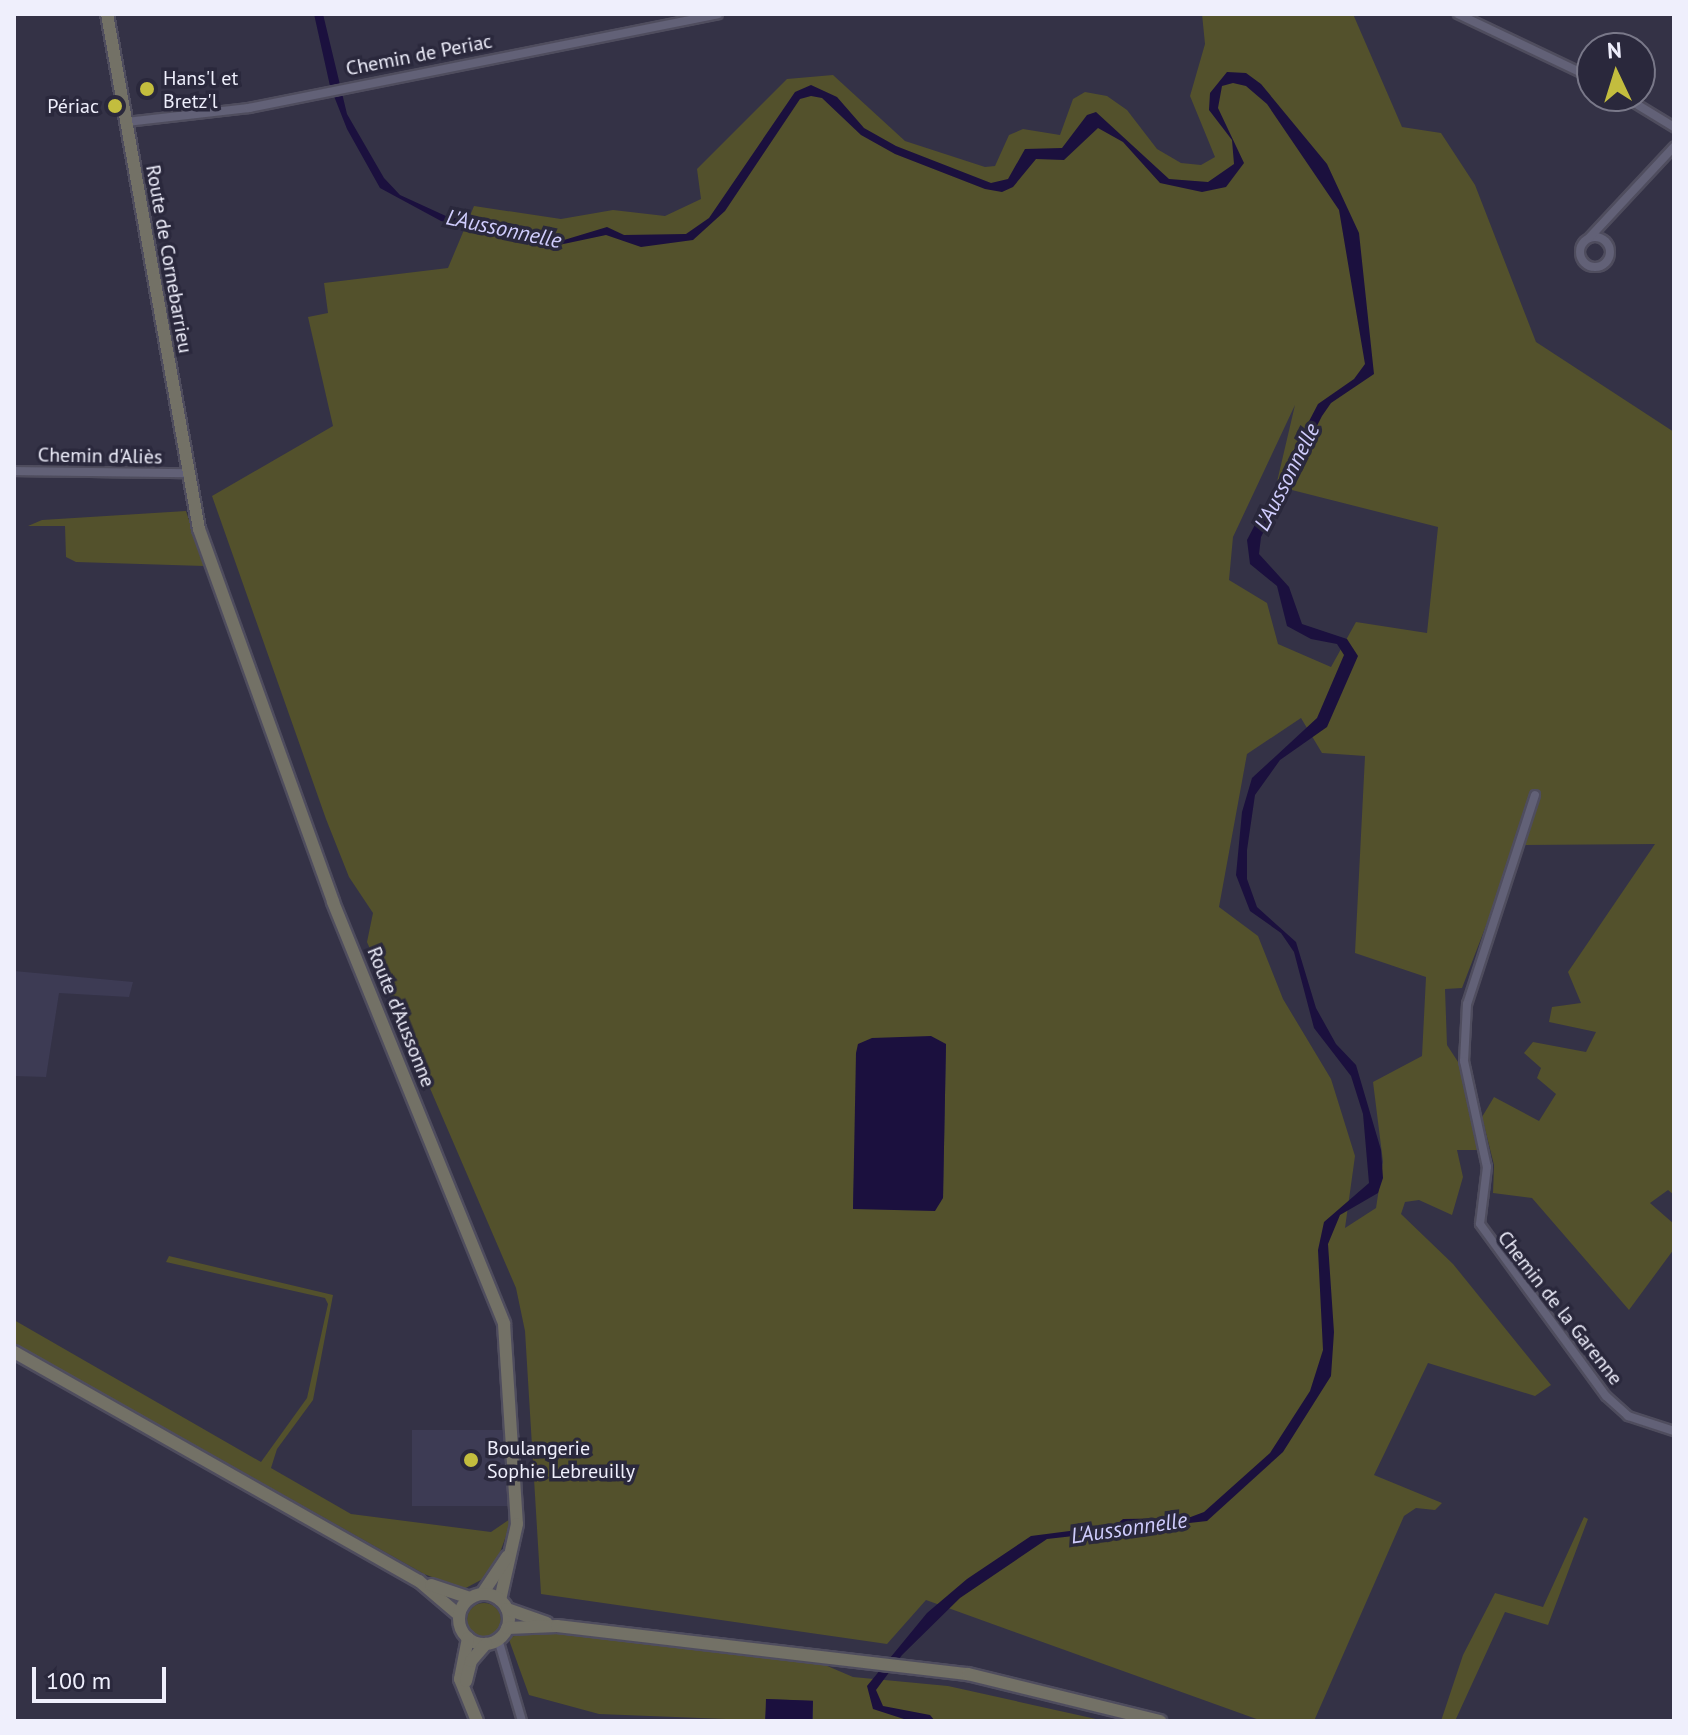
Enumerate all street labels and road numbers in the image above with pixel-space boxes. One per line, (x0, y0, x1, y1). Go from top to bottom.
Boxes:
street label: Chemin de Periac (344, 29, 494, 81)
street label: Route de Cornebarrieu (141, 163, 197, 355)
street label: Chemin d'Aliès (38, 443, 162, 469)
street label: Route d'Aussonne (362, 943, 440, 1091)
street label: Chemin de la Garenne (1492, 1226, 1628, 1390)

